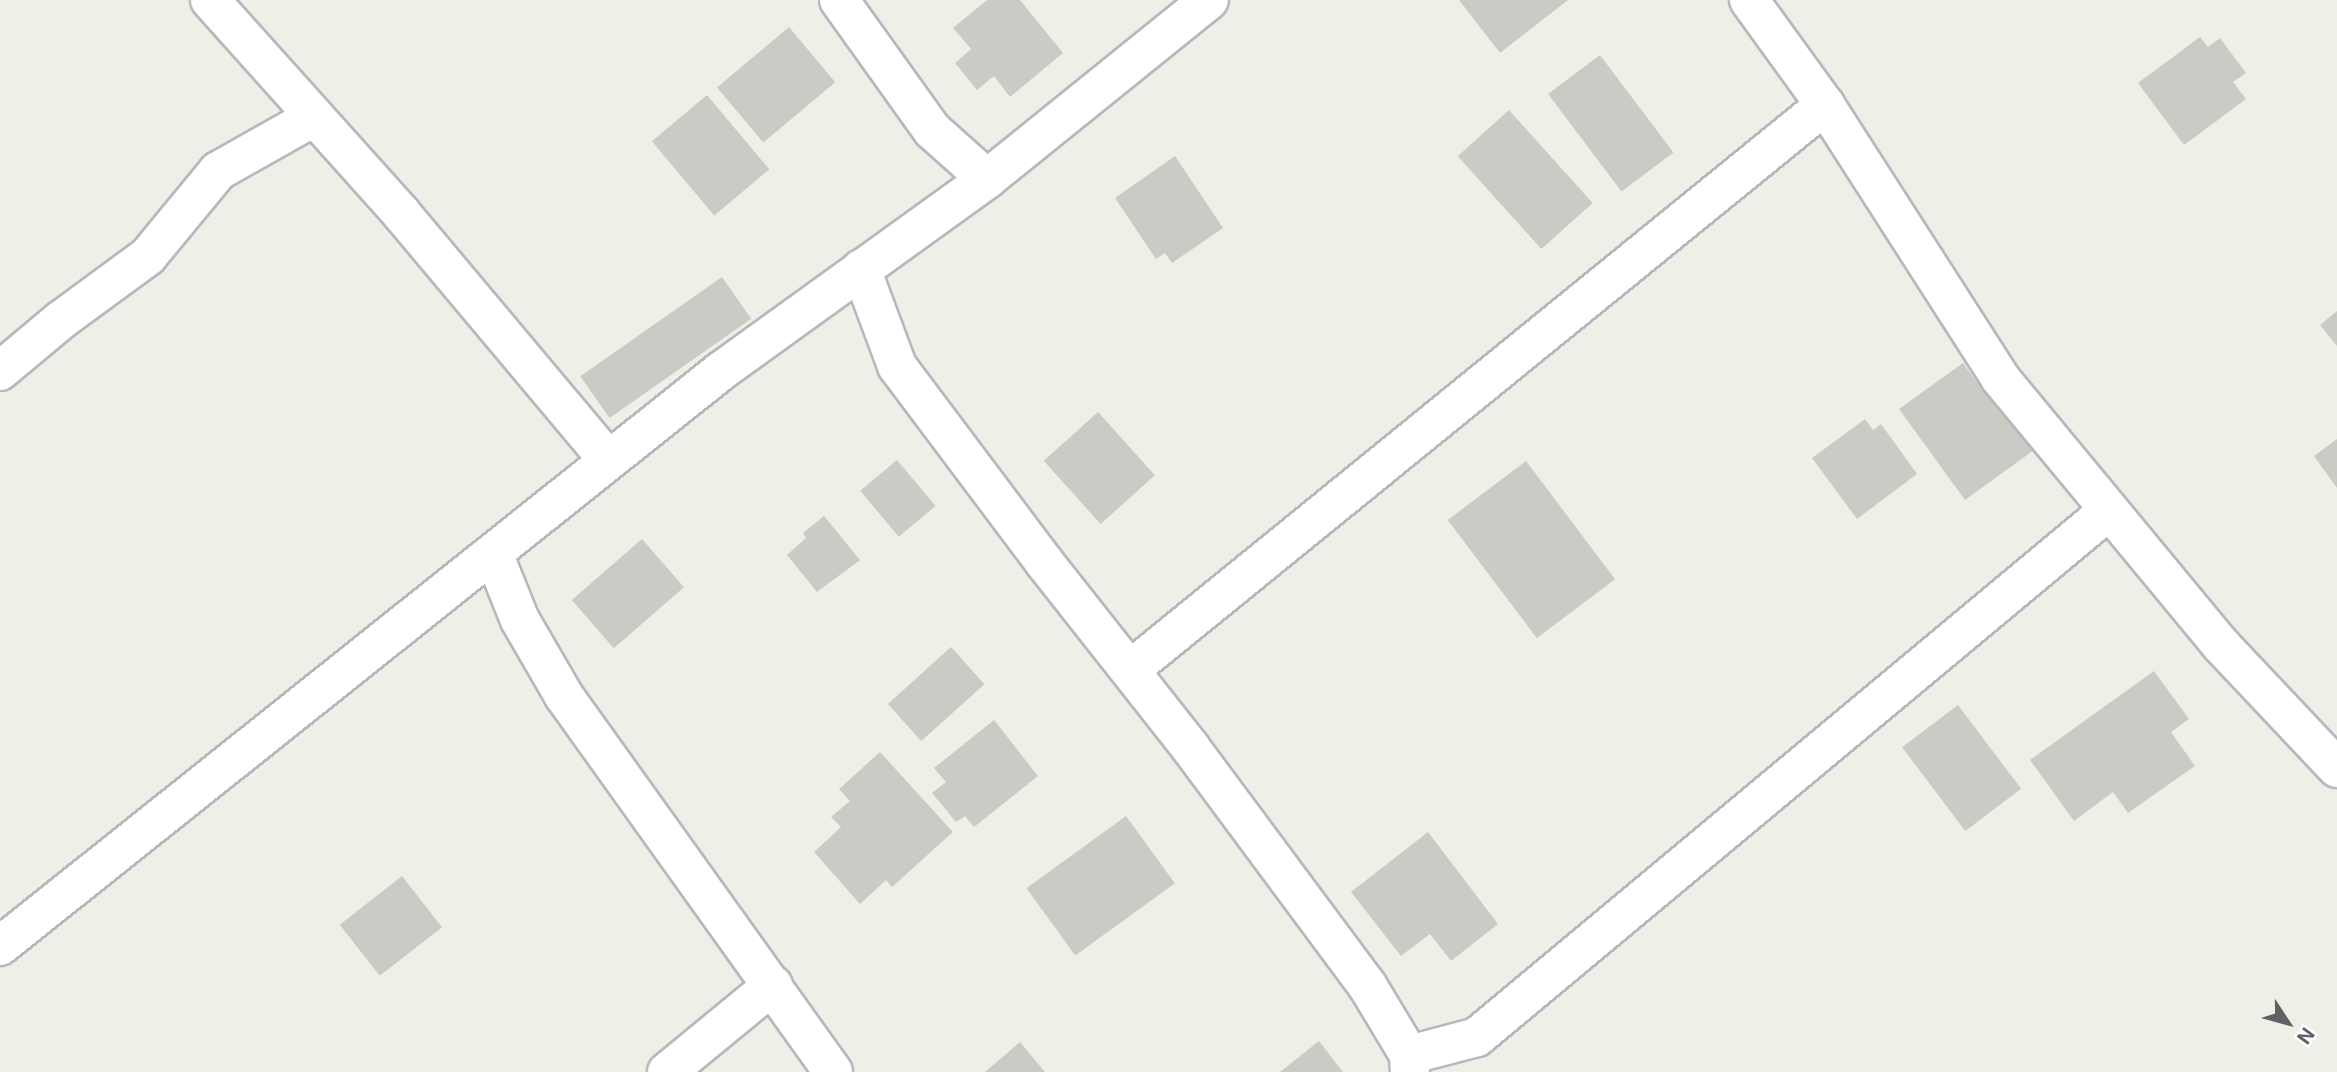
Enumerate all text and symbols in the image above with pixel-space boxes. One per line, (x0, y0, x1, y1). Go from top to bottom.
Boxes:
north arrow (2253, 988, 2323, 1058)
text: N (2292, 1023, 2319, 1048)

